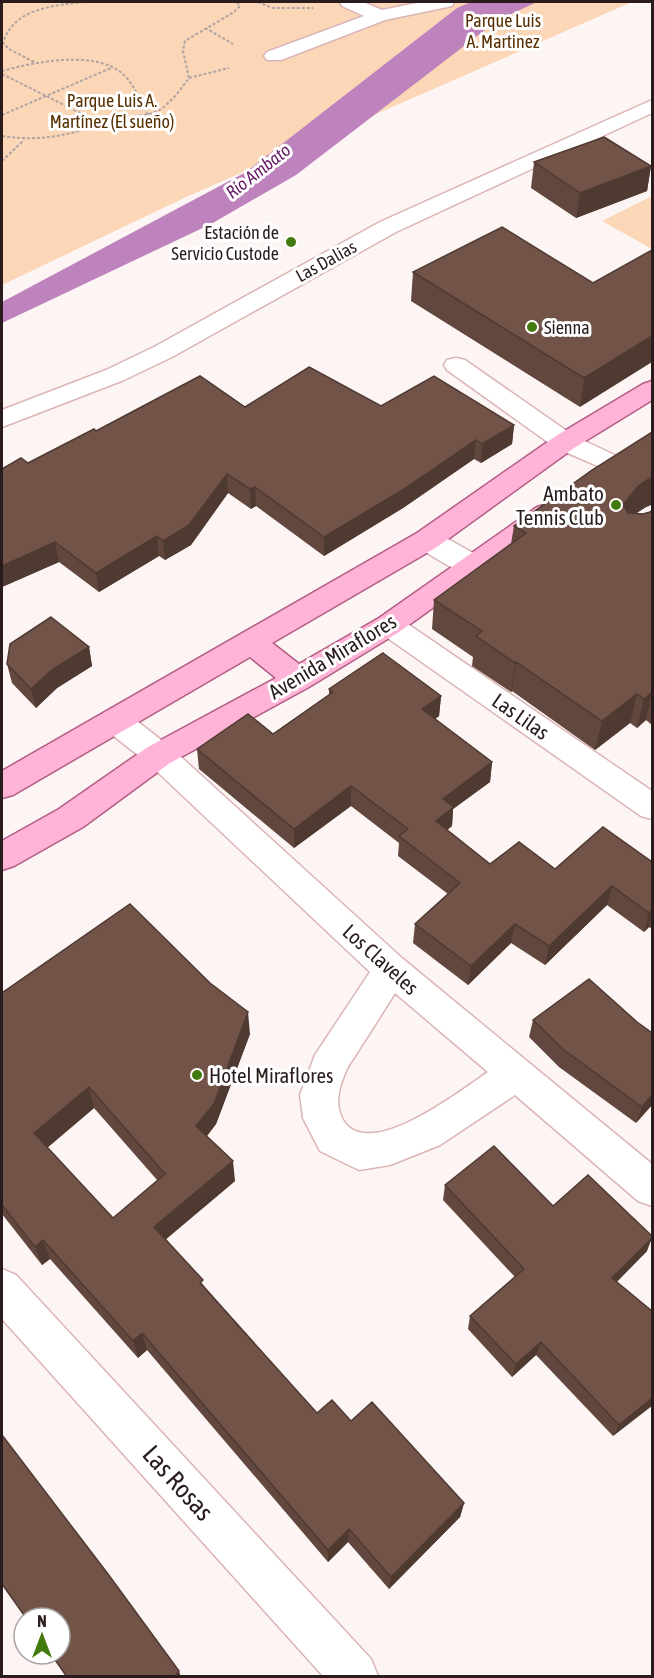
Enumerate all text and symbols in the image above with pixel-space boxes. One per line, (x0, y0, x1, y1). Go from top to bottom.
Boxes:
park label: Parque Luis A. Martinez (465, 10, 541, 52)
park label: Parque Luis A. Martínez (El sueño) (50, 90, 174, 132)
water label: Río Ambato (222, 139, 294, 203)
place label: Estación de Servicio Custode (171, 222, 279, 264)
marker: Estación de Servicio Custode (284, 235, 298, 249)
street label: Las Dalias (292, 236, 360, 286)
place label: Sienna (544, 317, 590, 338)
marker: Sienna (525, 320, 539, 334)
place label: Ambato Tennis Club (516, 481, 604, 529)
marker: Ambato Tennis Club (609, 498, 623, 512)
street label: Avenida Miraflores (264, 609, 400, 703)
street label: Las Lilas (488, 688, 554, 744)
street label: Los Claveles (338, 919, 424, 999)
place label: Hotel Miraflores (209, 1063, 334, 1087)
marker: Hotel Miraflores (190, 1068, 204, 1082)
street label: Las Rosas (137, 1439, 219, 1527)
north arrow (12, 1606, 72, 1666)
text: N (37, 1612, 47, 1630)

